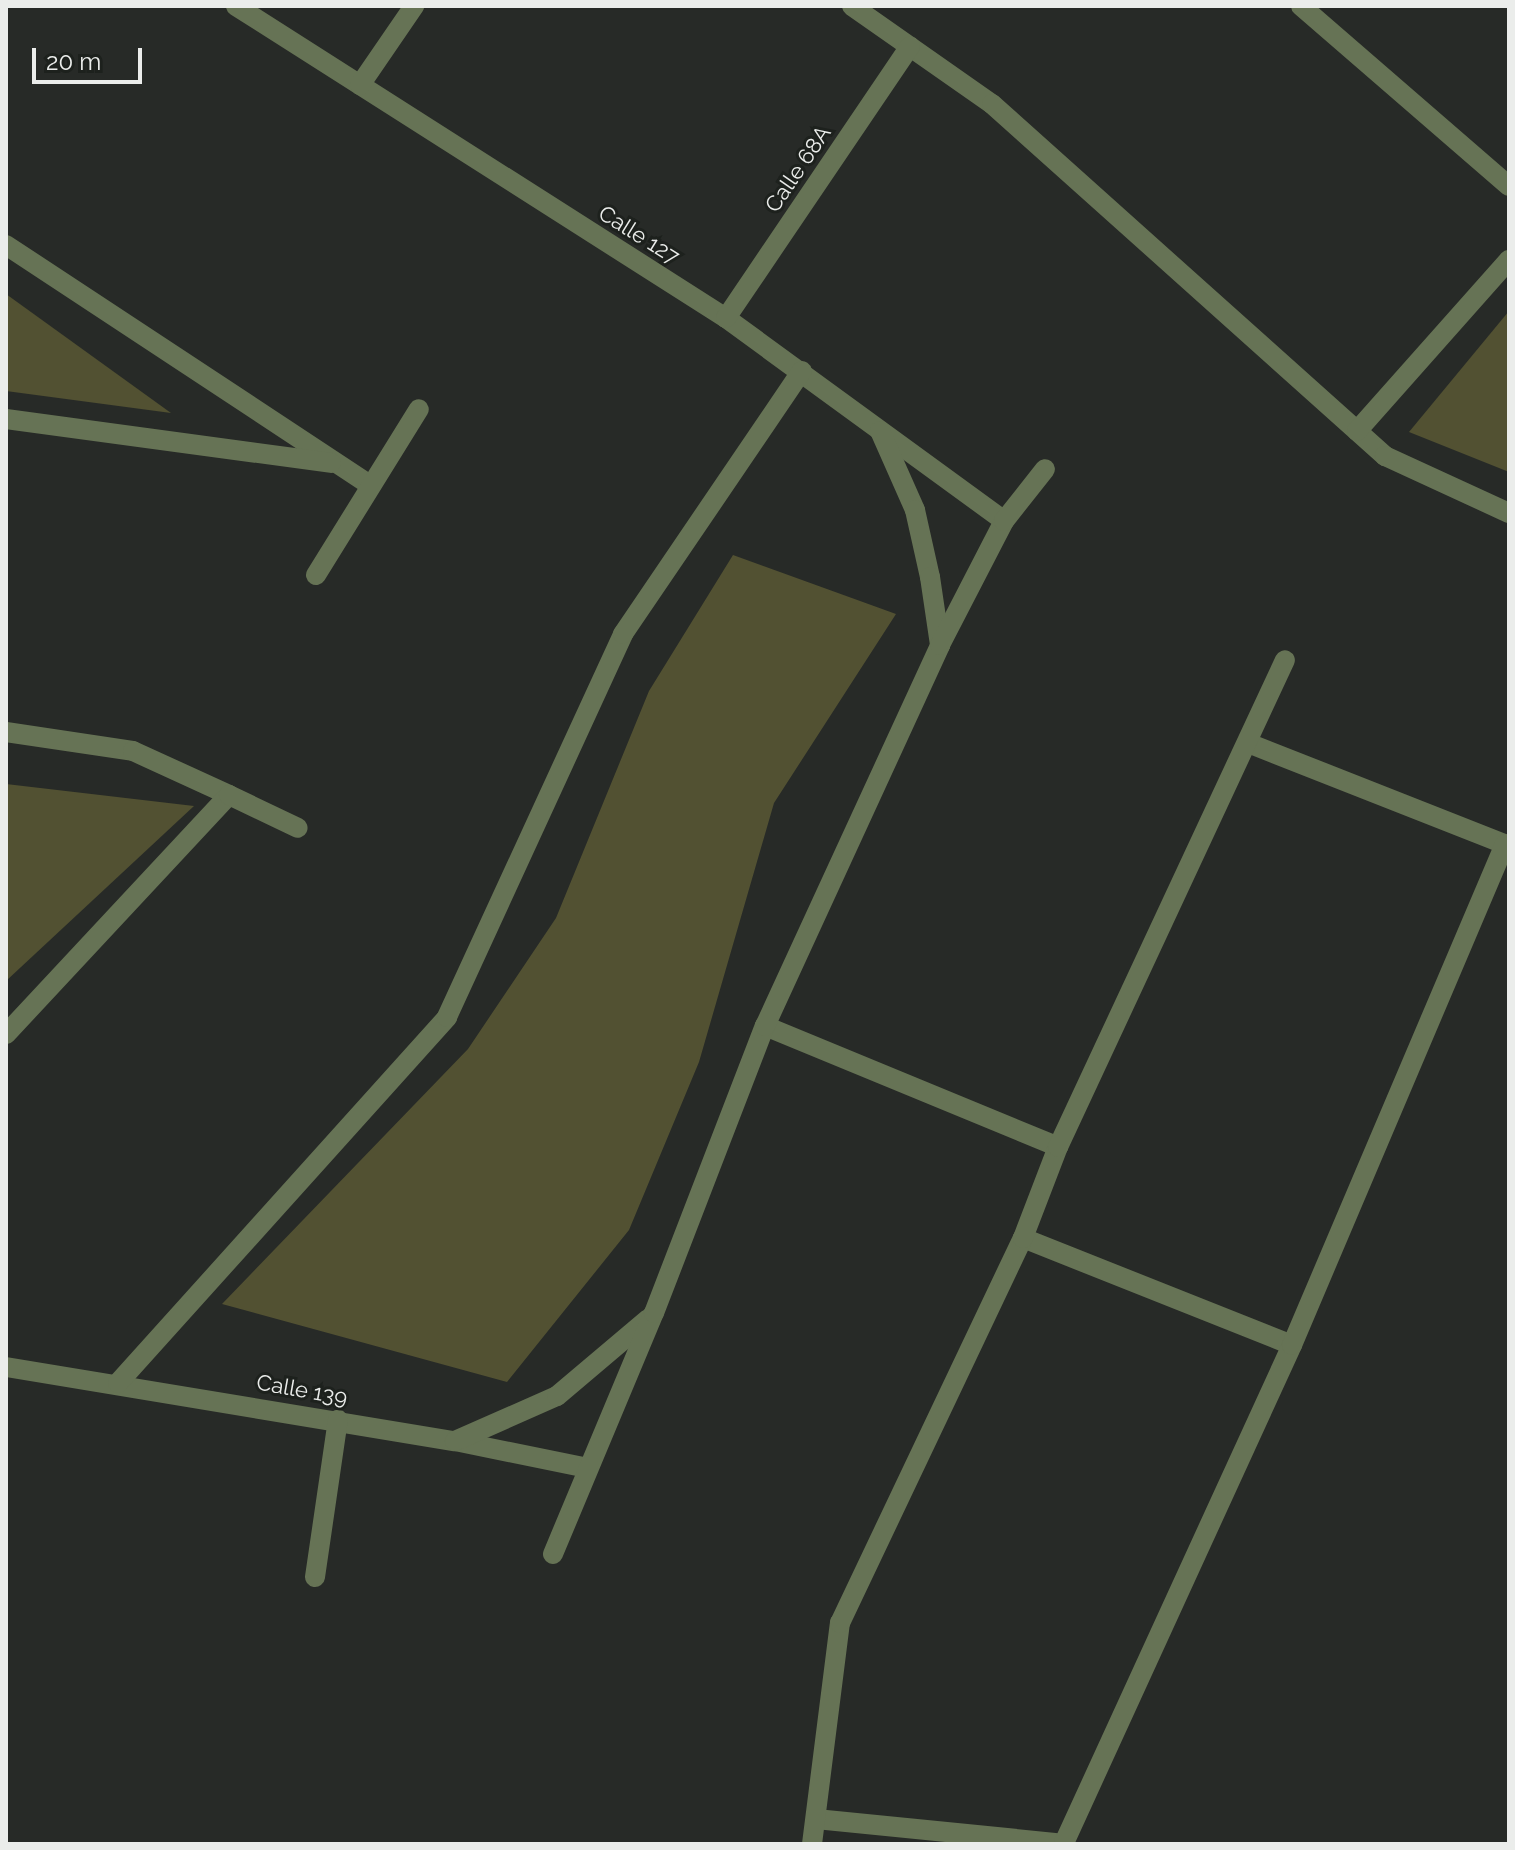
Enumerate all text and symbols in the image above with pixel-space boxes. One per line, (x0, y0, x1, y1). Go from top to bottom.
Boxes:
scale bar (36, 32, 146, 82)
text: 20 m (46, 47, 101, 76)
street label: Calle 68A (760, 121, 836, 217)
street label: Calle 127 (594, 200, 684, 270)
street label: Calle 139 (255, 1369, 349, 1411)

